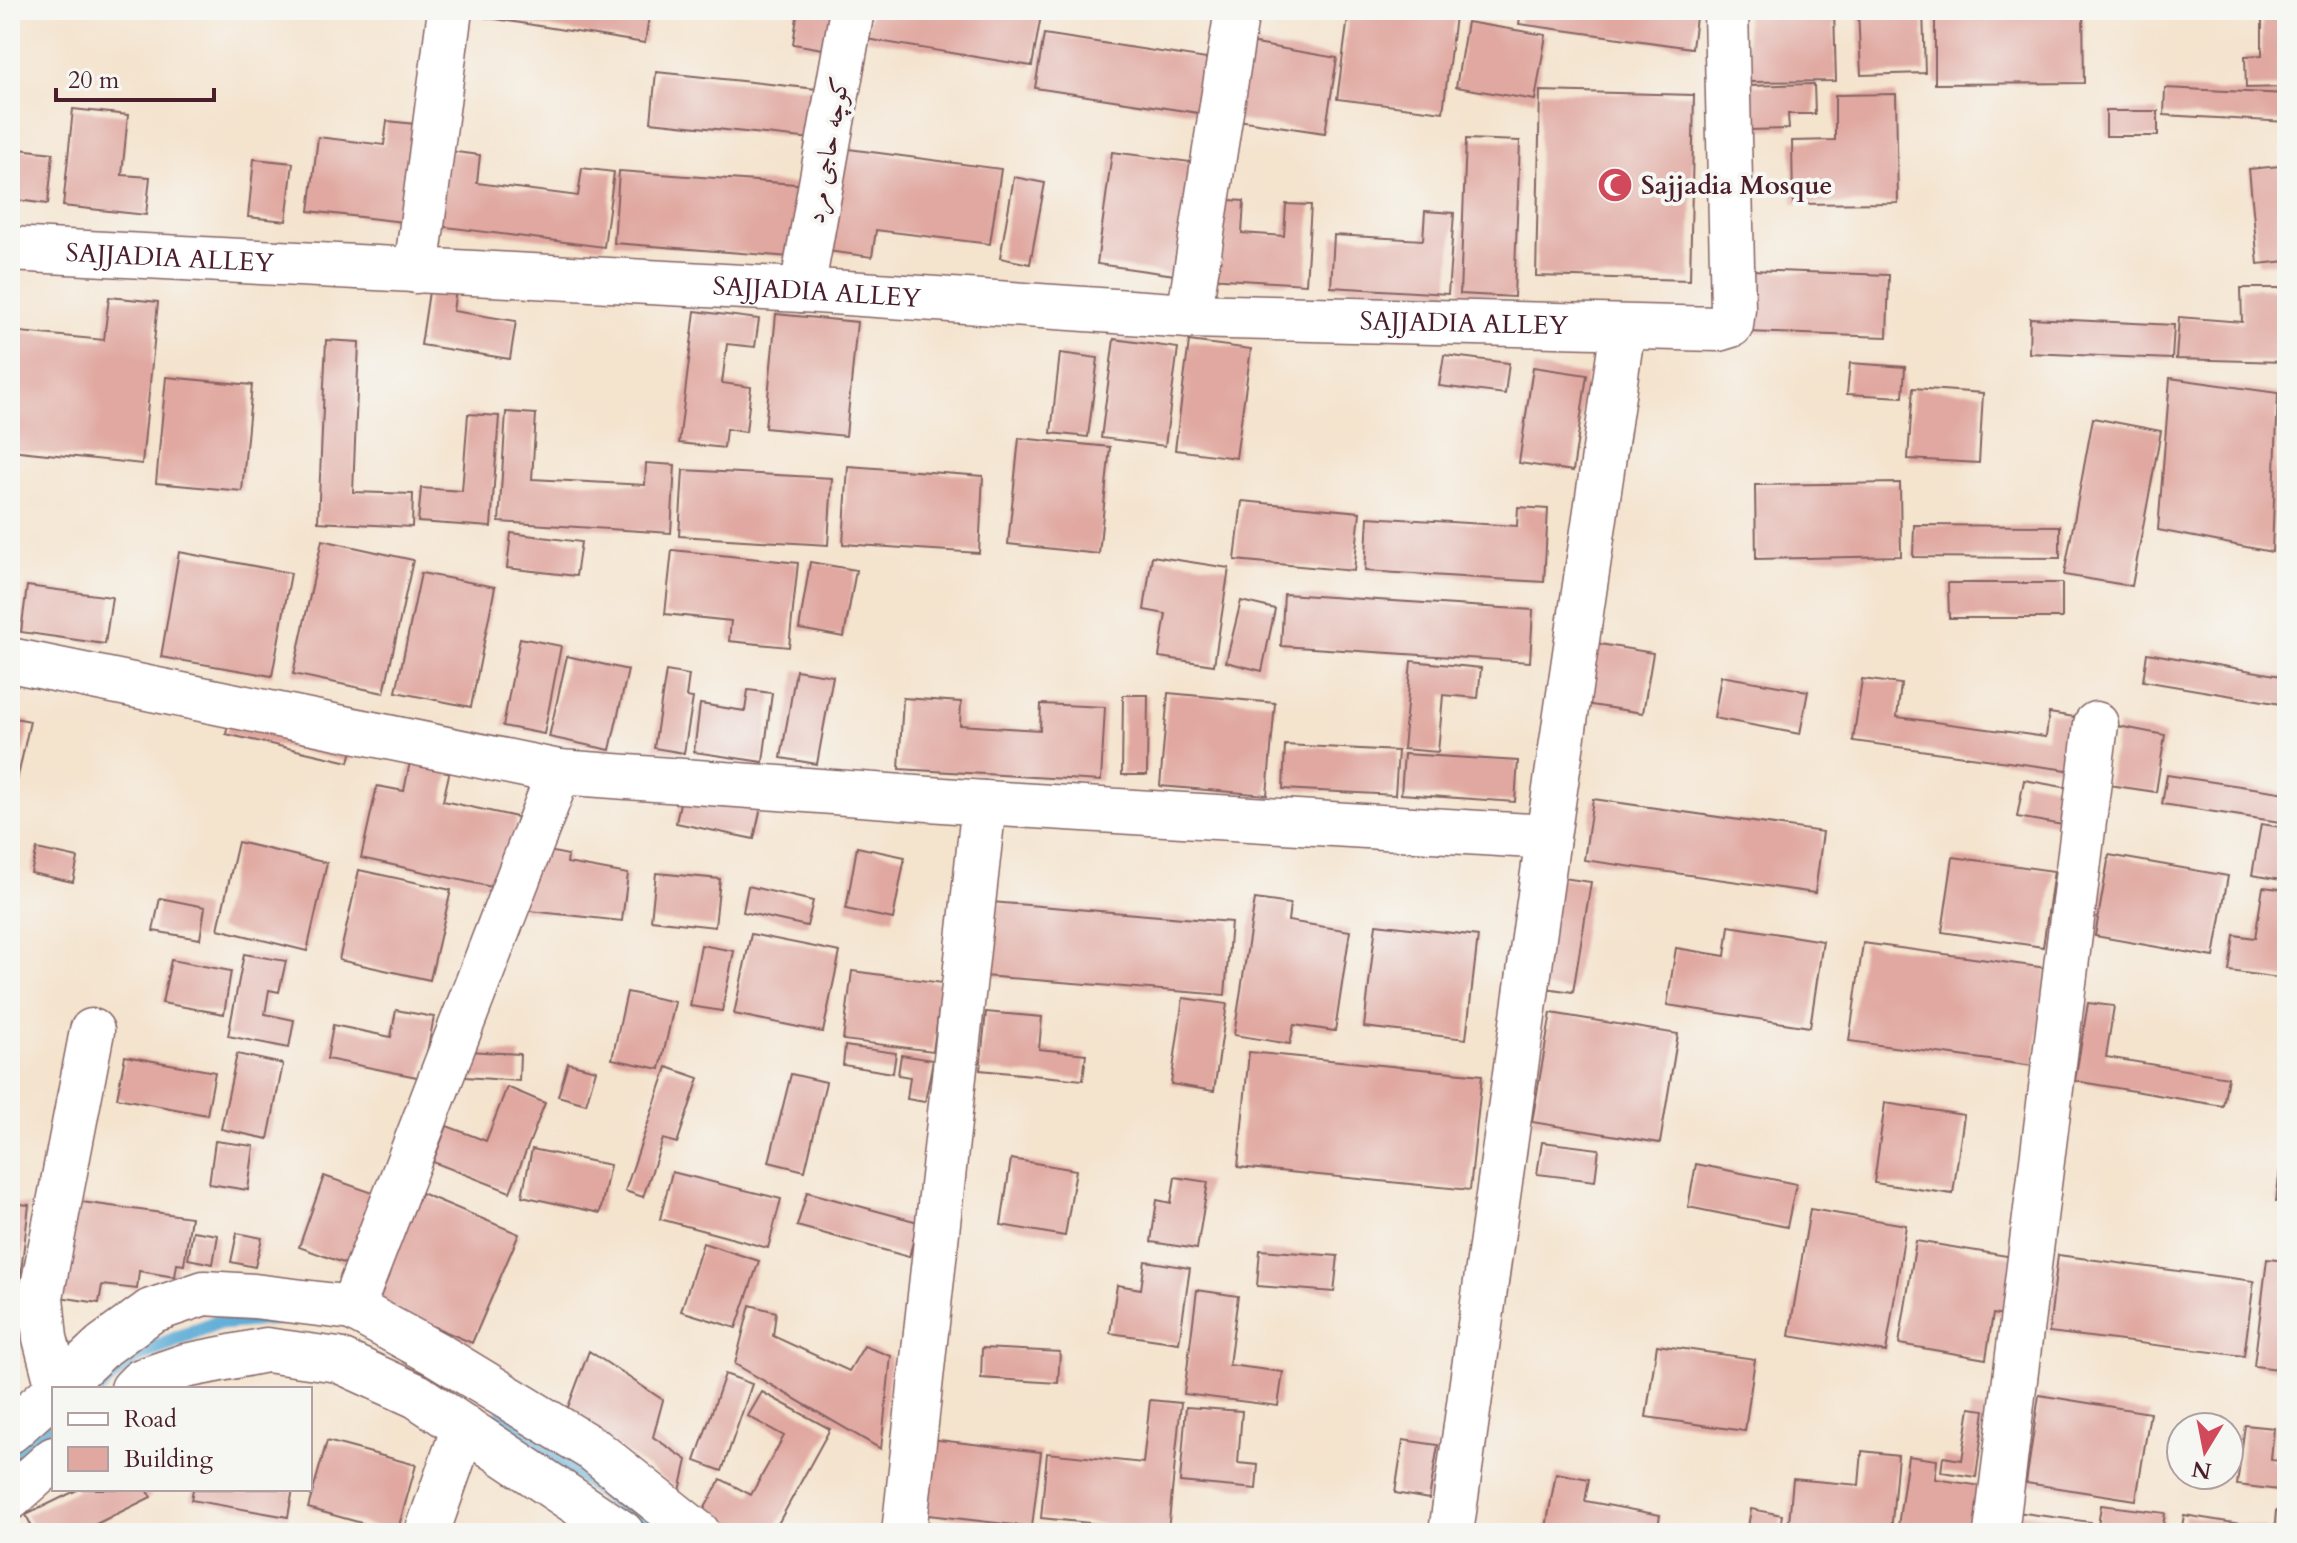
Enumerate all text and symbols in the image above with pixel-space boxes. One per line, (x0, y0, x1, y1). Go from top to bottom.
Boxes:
scale bar (56, 52, 214, 102)
text: 20 m (68, 64, 120, 97)
street label: کوچه حاجی مرد (797, 74, 858, 226)
mosque icon: Sajjadia Mosque (1596, 166, 1634, 204)
place label: Sajjadia Mosque (1641, 168, 1832, 203)
street label: SAJJADIA ALLEY (65, 235, 275, 281)
street label: SAJJADIA ALLEY (712, 268, 923, 316)
street label: SAJJADIA ALLEY (1359, 303, 1569, 343)
legend (52, 1387, 312, 1491)
text: Road (124, 1403, 177, 1436)
north arrow (2165, 1411, 2245, 1491)
text: Building (124, 1443, 214, 1476)
text: N (2190, 1453, 2214, 1486)

